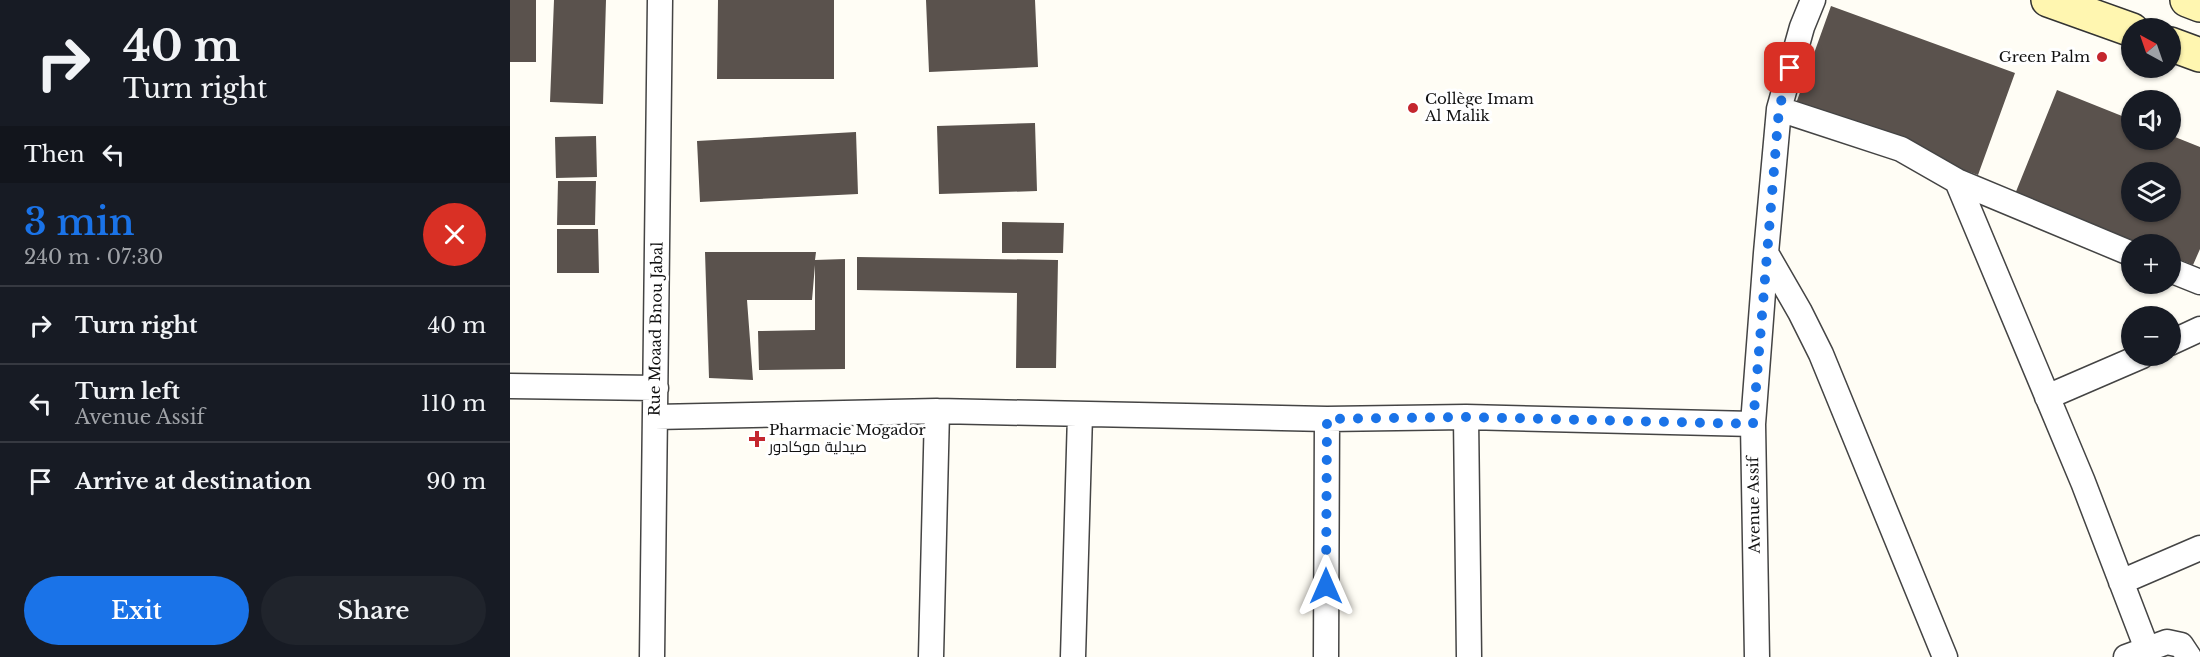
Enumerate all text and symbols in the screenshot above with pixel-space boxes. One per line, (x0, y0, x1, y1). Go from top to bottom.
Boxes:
north arrow (2121, 18, 2181, 78)
map controls (2121, 18, 2181, 366)
text: 40 m (123, 20, 240, 72)
icon: right (24, 24, 102, 102)
pin (1764, 42, 1815, 93)
place label: Green Palm (1999, 47, 2090, 66)
marker: Green Palm (2095, 50, 2109, 64)
icon: arrive (1773, 51, 1806, 84)
text: Turn right (123, 72, 267, 105)
place label: Collège Imam Al Malik (1424, 89, 1534, 125)
button: sound (2121, 90, 2181, 150)
marker: Collège Imam Al Malik (1406, 101, 1420, 115)
icon: left (97, 138, 130, 171)
text: Then (24, 141, 85, 168)
button: layers (2121, 162, 2181, 222)
text: 3 min (24, 200, 134, 245)
button: close (423, 203, 486, 266)
button: + (2121, 234, 2181, 294)
street label: Rue Moaad Bnou Jabal (644, 242, 667, 416)
text: 240 m · 07:30 (24, 245, 163, 269)
button: − (2121, 306, 2181, 366)
icon: right (24, 309, 57, 342)
text: Turn right (75, 312, 197, 339)
text: 40 m (428, 312, 486, 339)
text: Turn left (75, 378, 180, 405)
icon: left (24, 387, 57, 420)
text: 110 m (421, 390, 486, 417)
text: Avenue Assif (75, 405, 205, 429)
place label: Pharmacie Mogador صيدلية موكادور (768, 420, 927, 456)
marker: Pharmacie Mogador صيدلية موكادور (750, 432, 764, 446)
street label: Avenue Assif (1743, 454, 1764, 555)
icon: arrive (24, 465, 57, 498)
text: Arrive at destination (75, 468, 312, 495)
text: 90 m (426, 468, 486, 495)
position arrow (1294, 554, 1358, 618)
button: Exit (24, 576, 249, 645)
button: Share (261, 576, 486, 645)

